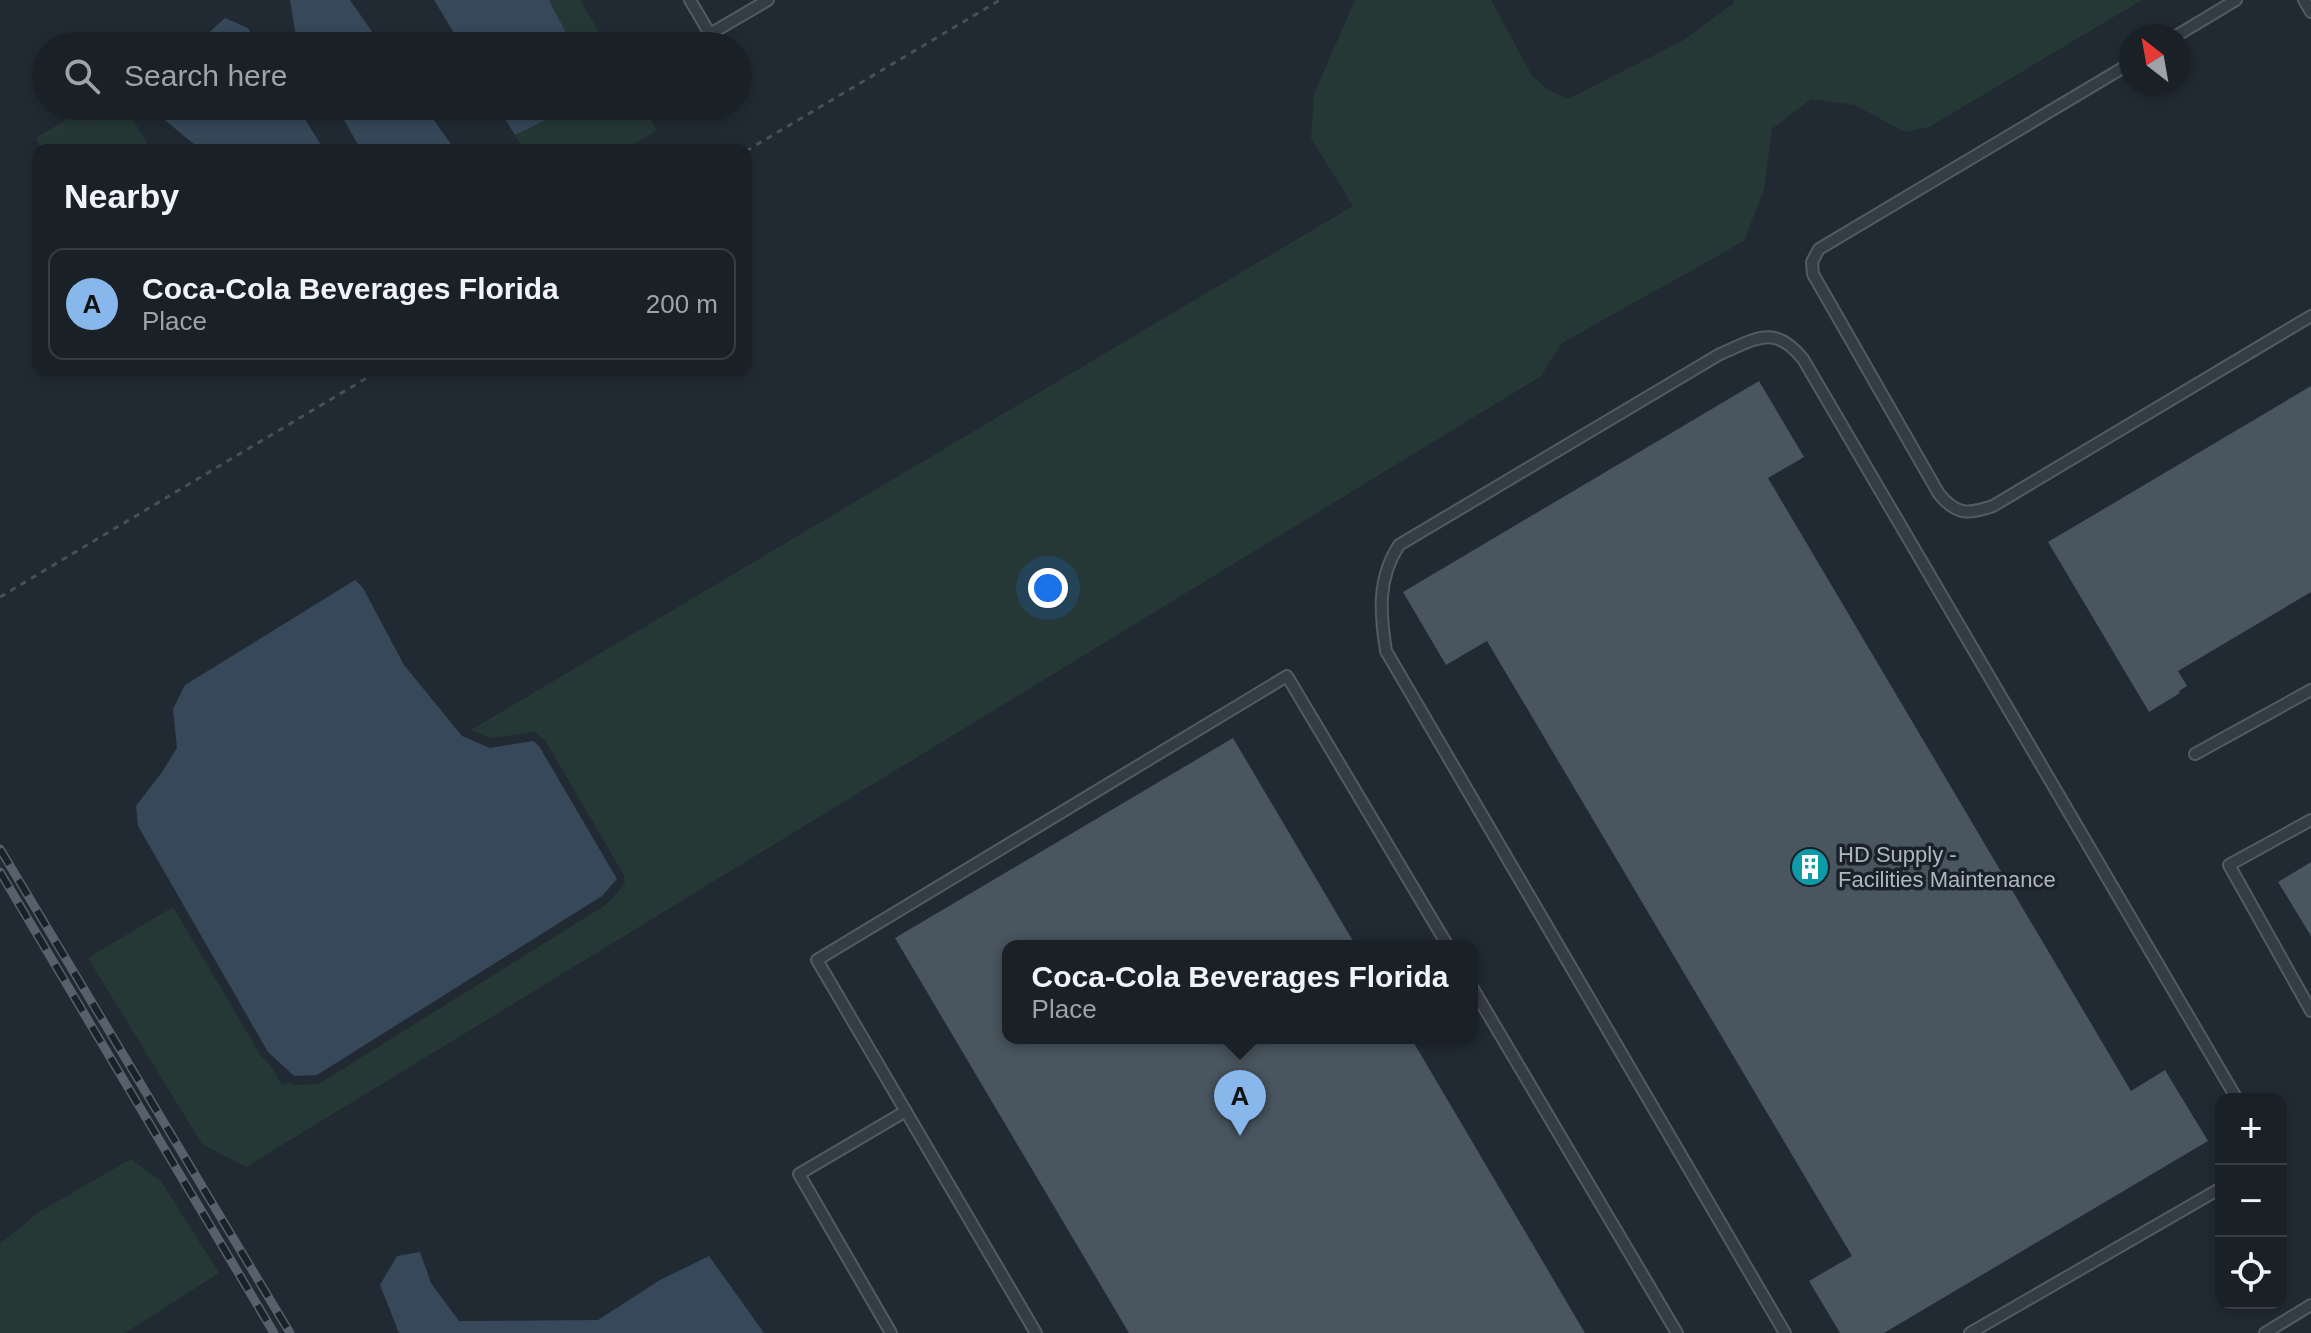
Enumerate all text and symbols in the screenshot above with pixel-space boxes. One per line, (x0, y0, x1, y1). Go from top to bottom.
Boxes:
north arrow (2119, 24, 2191, 96)
search box (32, 32, 752, 120)
icon: search (60, 54, 104, 98)
text: Search here (124, 59, 287, 92)
text: Nearby (64, 177, 179, 215)
text: Coca-Cola Beverages Florida (142, 272, 559, 305)
text: A (83, 289, 101, 319)
text: 200 m (646, 289, 718, 319)
text: Place (142, 306, 207, 336)
your location (1028, 568, 1068, 608)
place label: HD Supply - Facilities Maintenance (1838, 842, 2056, 892)
building icon: HD Supply - Facilities Maintenance (1789, 846, 1831, 888)
popup (1002, 940, 1478, 1044)
text: Coca-Cola Beverages Florida (1032, 960, 1448, 993)
text: Place (1032, 994, 1097, 1024)
pin: A (1214, 1070, 1266, 1136)
map controls (2215, 1093, 2287, 1309)
button: + (2215, 1093, 2287, 1165)
button: − (2215, 1165, 2287, 1237)
button: locate (2215, 1237, 2287, 1309)

